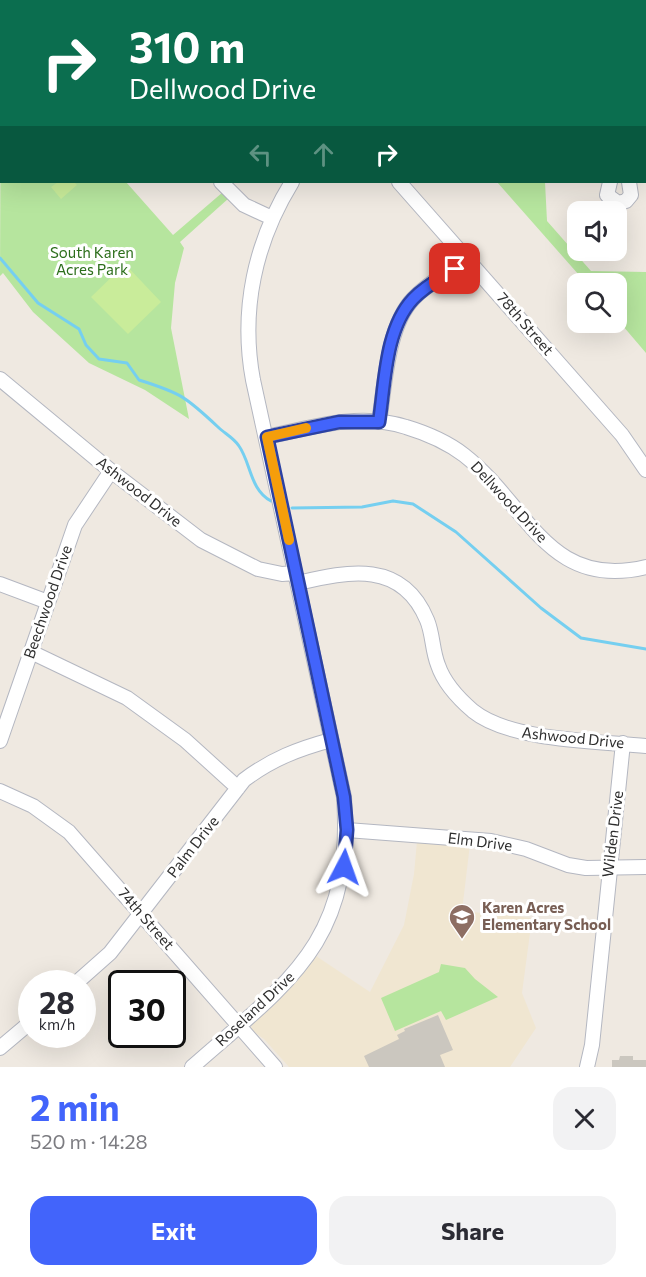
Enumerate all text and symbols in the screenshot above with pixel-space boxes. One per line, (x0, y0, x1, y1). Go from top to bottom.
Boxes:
text: 310 m (129, 20, 245, 72)
icon: right (30, 24, 108, 102)
text: Dellwood Drive (129, 72, 316, 105)
icon: left (244, 138, 277, 171)
icon: ahead (307, 138, 340, 171)
icon: right (370, 138, 403, 171)
map controls (567, 201, 627, 333)
button: sound (567, 201, 627, 261)
park label: South Karen Acres Park (50, 243, 134, 278)
pin (429, 243, 480, 294)
icon: arrive (438, 252, 471, 285)
button: search (567, 273, 627, 333)
street label: 78th Street (494, 288, 558, 358)
street label: Ashwood Drive (93, 452, 186, 530)
street label: Dellwood Drive (468, 457, 552, 546)
street label: Beechwood Drive (19, 543, 75, 661)
street label: Ashwood Drive (521, 723, 625, 751)
street label: Wilden Drive (598, 789, 626, 878)
street label: Palm Drive (163, 812, 222, 881)
street label: Elm Drive (447, 828, 514, 854)
position arrow (312, 835, 376, 899)
street label: 74th Street (115, 884, 178, 953)
place label: Karen Acres Elementary School (482, 898, 611, 933)
school or university icon: Karen Acres Elementary School (447, 902, 477, 940)
street label: Roseland Drive (211, 967, 297, 1049)
speed limit sign: 30 (108, 970, 186, 1048)
text: 28 (39, 983, 75, 1020)
text: km/h (39, 1015, 75, 1033)
text: 2 min (30, 1084, 120, 1128)
button: close (553, 1087, 616, 1150)
text: 520 m · 14:28 (30, 1129, 148, 1153)
button: Exit (30, 1196, 317, 1265)
button: Share (329, 1196, 616, 1265)

